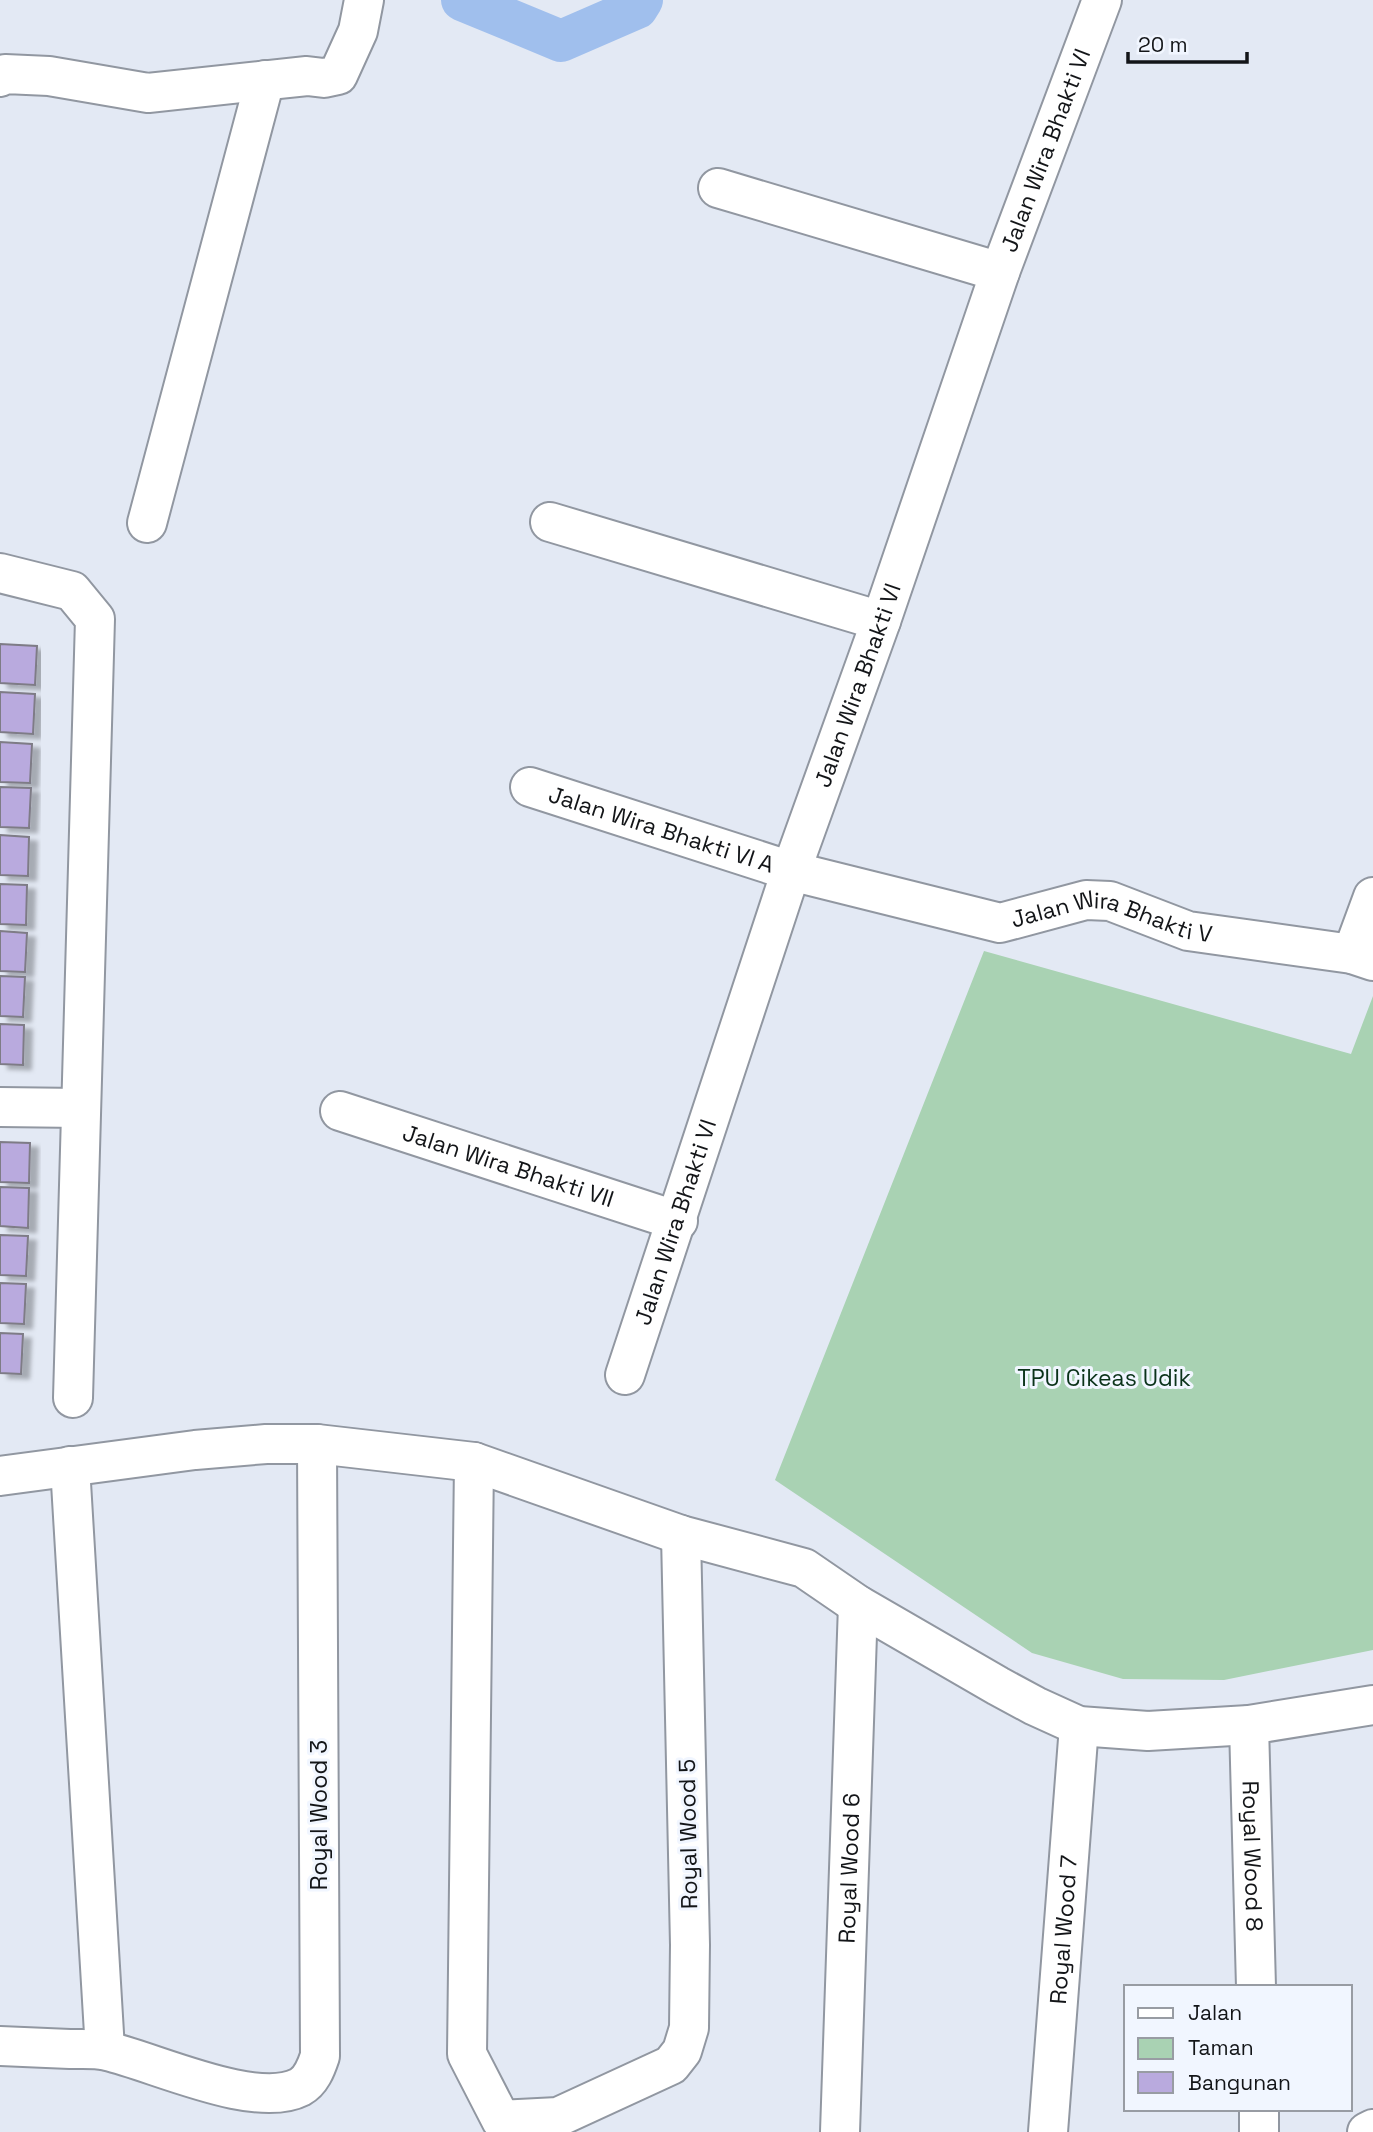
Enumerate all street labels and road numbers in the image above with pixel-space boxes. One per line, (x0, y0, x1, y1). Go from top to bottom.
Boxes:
street label: Jalan Wira Bhakti VI (994, 44, 1097, 256)
street label: Jalan Wira Bhakti VI (807, 579, 908, 791)
street label: Jalan Wira Bhakti VI A (545, 779, 778, 880)
street label: Jalan Wira Bhakti V (1008, 883, 1214, 949)
street label: Jalan Wira Bhakti VI (628, 1115, 723, 1329)
street label: Jalan Wira Bhakti VII (399, 1117, 618, 1214)
street label: Royal Wood 3 (304, 1740, 334, 1890)
street label: Royal Wood 5 (672, 1759, 704, 1909)
street label: Royal Wood 8 (1235, 1780, 1270, 1932)
street label: Royal Wood 6 (831, 1792, 867, 1944)
street label: Royal Wood 7 (1043, 1854, 1084, 2005)

